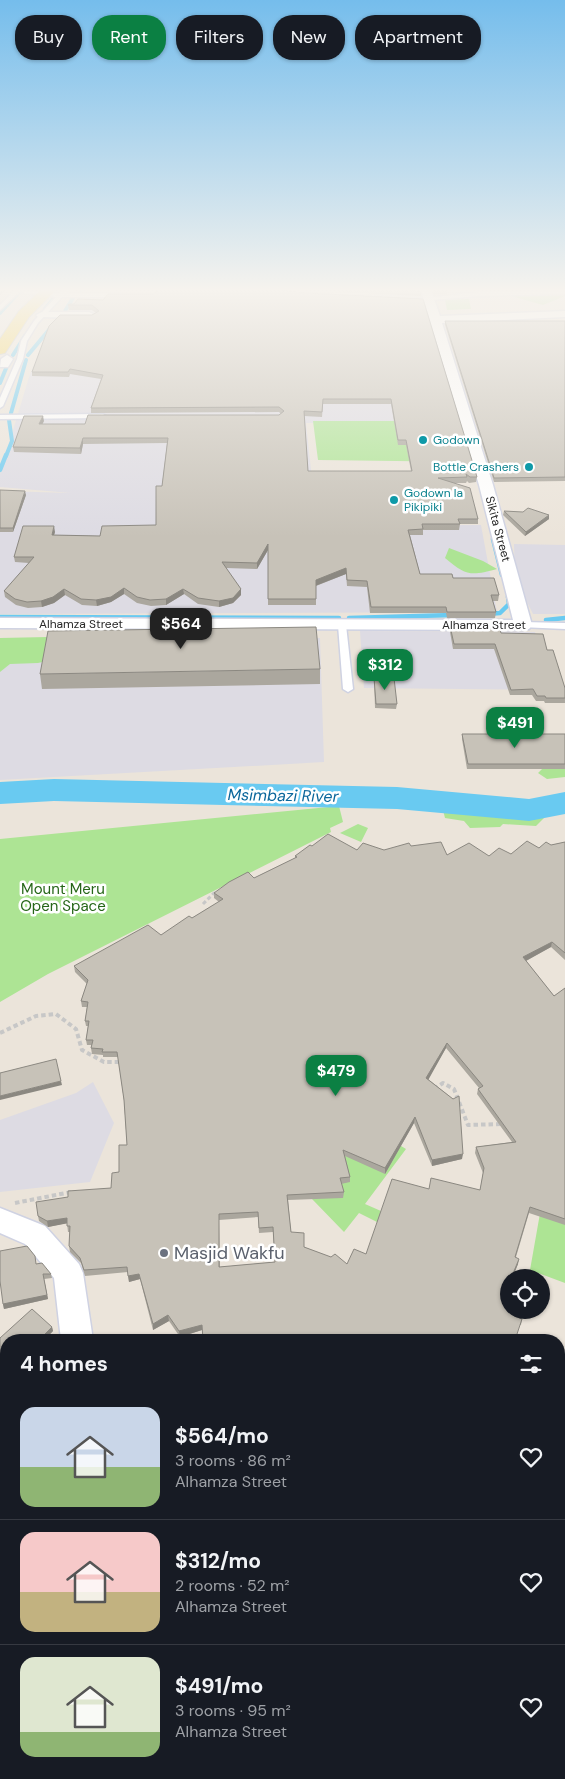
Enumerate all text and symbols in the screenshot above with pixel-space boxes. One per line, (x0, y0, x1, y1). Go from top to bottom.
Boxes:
chip: Buy (15, 15, 82, 60)
chip: Rent (92, 15, 166, 60)
chip: Filters (176, 15, 263, 60)
chip: New (273, 15, 345, 60)
chip: Apartment (355, 15, 481, 60)
place label: Godown (433, 432, 480, 448)
marker: Godown (417, 434, 429, 446)
place label: Bottle Crashers (433, 459, 519, 475)
marker: Bottle Crashers (523, 461, 535, 473)
place label: Godown la Pikipiki (404, 485, 463, 515)
marker: Godown la Pikipiki (388, 494, 400, 506)
street label: Sikita Street (482, 494, 515, 564)
pin: $564 (151, 608, 211, 650)
text: $564 (161, 613, 201, 634)
street label: Alhamza Street (39, 616, 123, 632)
street label: Alhamza Street (442, 617, 526, 633)
pin: $312 (355, 648, 415, 691)
text: $312 (368, 654, 402, 675)
pin: $491 (485, 706, 545, 749)
text: $491 (497, 712, 533, 733)
water label: Msimbazi River (227, 784, 340, 807)
park label: Mount Meru Open Space (20, 879, 106, 916)
pin: $479 (306, 1054, 366, 1097)
text: $479 (317, 1060, 355, 1081)
place label: Masjid Wakfu (174, 1241, 285, 1265)
marker: Masjid Wakfu (158, 1247, 170, 1259)
map controls (500, 1269, 550, 1319)
button: locate (500, 1269, 550, 1319)
text: 4 homes (20, 1350, 108, 1378)
icon: filters (517, 1350, 545, 1378)
text: $564/mo (175, 1422, 269, 1450)
icon: home (60, 1427, 120, 1487)
icon: heart (517, 1443, 545, 1471)
text: 3 rooms · 86 m² (175, 1450, 291, 1471)
text: Alhamza Street (175, 1471, 287, 1492)
text: $312/mo (175, 1547, 261, 1575)
icon: home (60, 1552, 120, 1612)
icon: heart (517, 1568, 545, 1596)
text: 2 rooms · 52 m² (175, 1575, 290, 1596)
text: Alhamza Street (175, 1596, 287, 1617)
text: $491/mo (175, 1672, 263, 1700)
icon: home (60, 1677, 120, 1737)
icon: heart (517, 1693, 545, 1721)
text: 3 rooms · 95 m² (175, 1700, 291, 1721)
text: Alhamza Street (175, 1721, 287, 1742)

